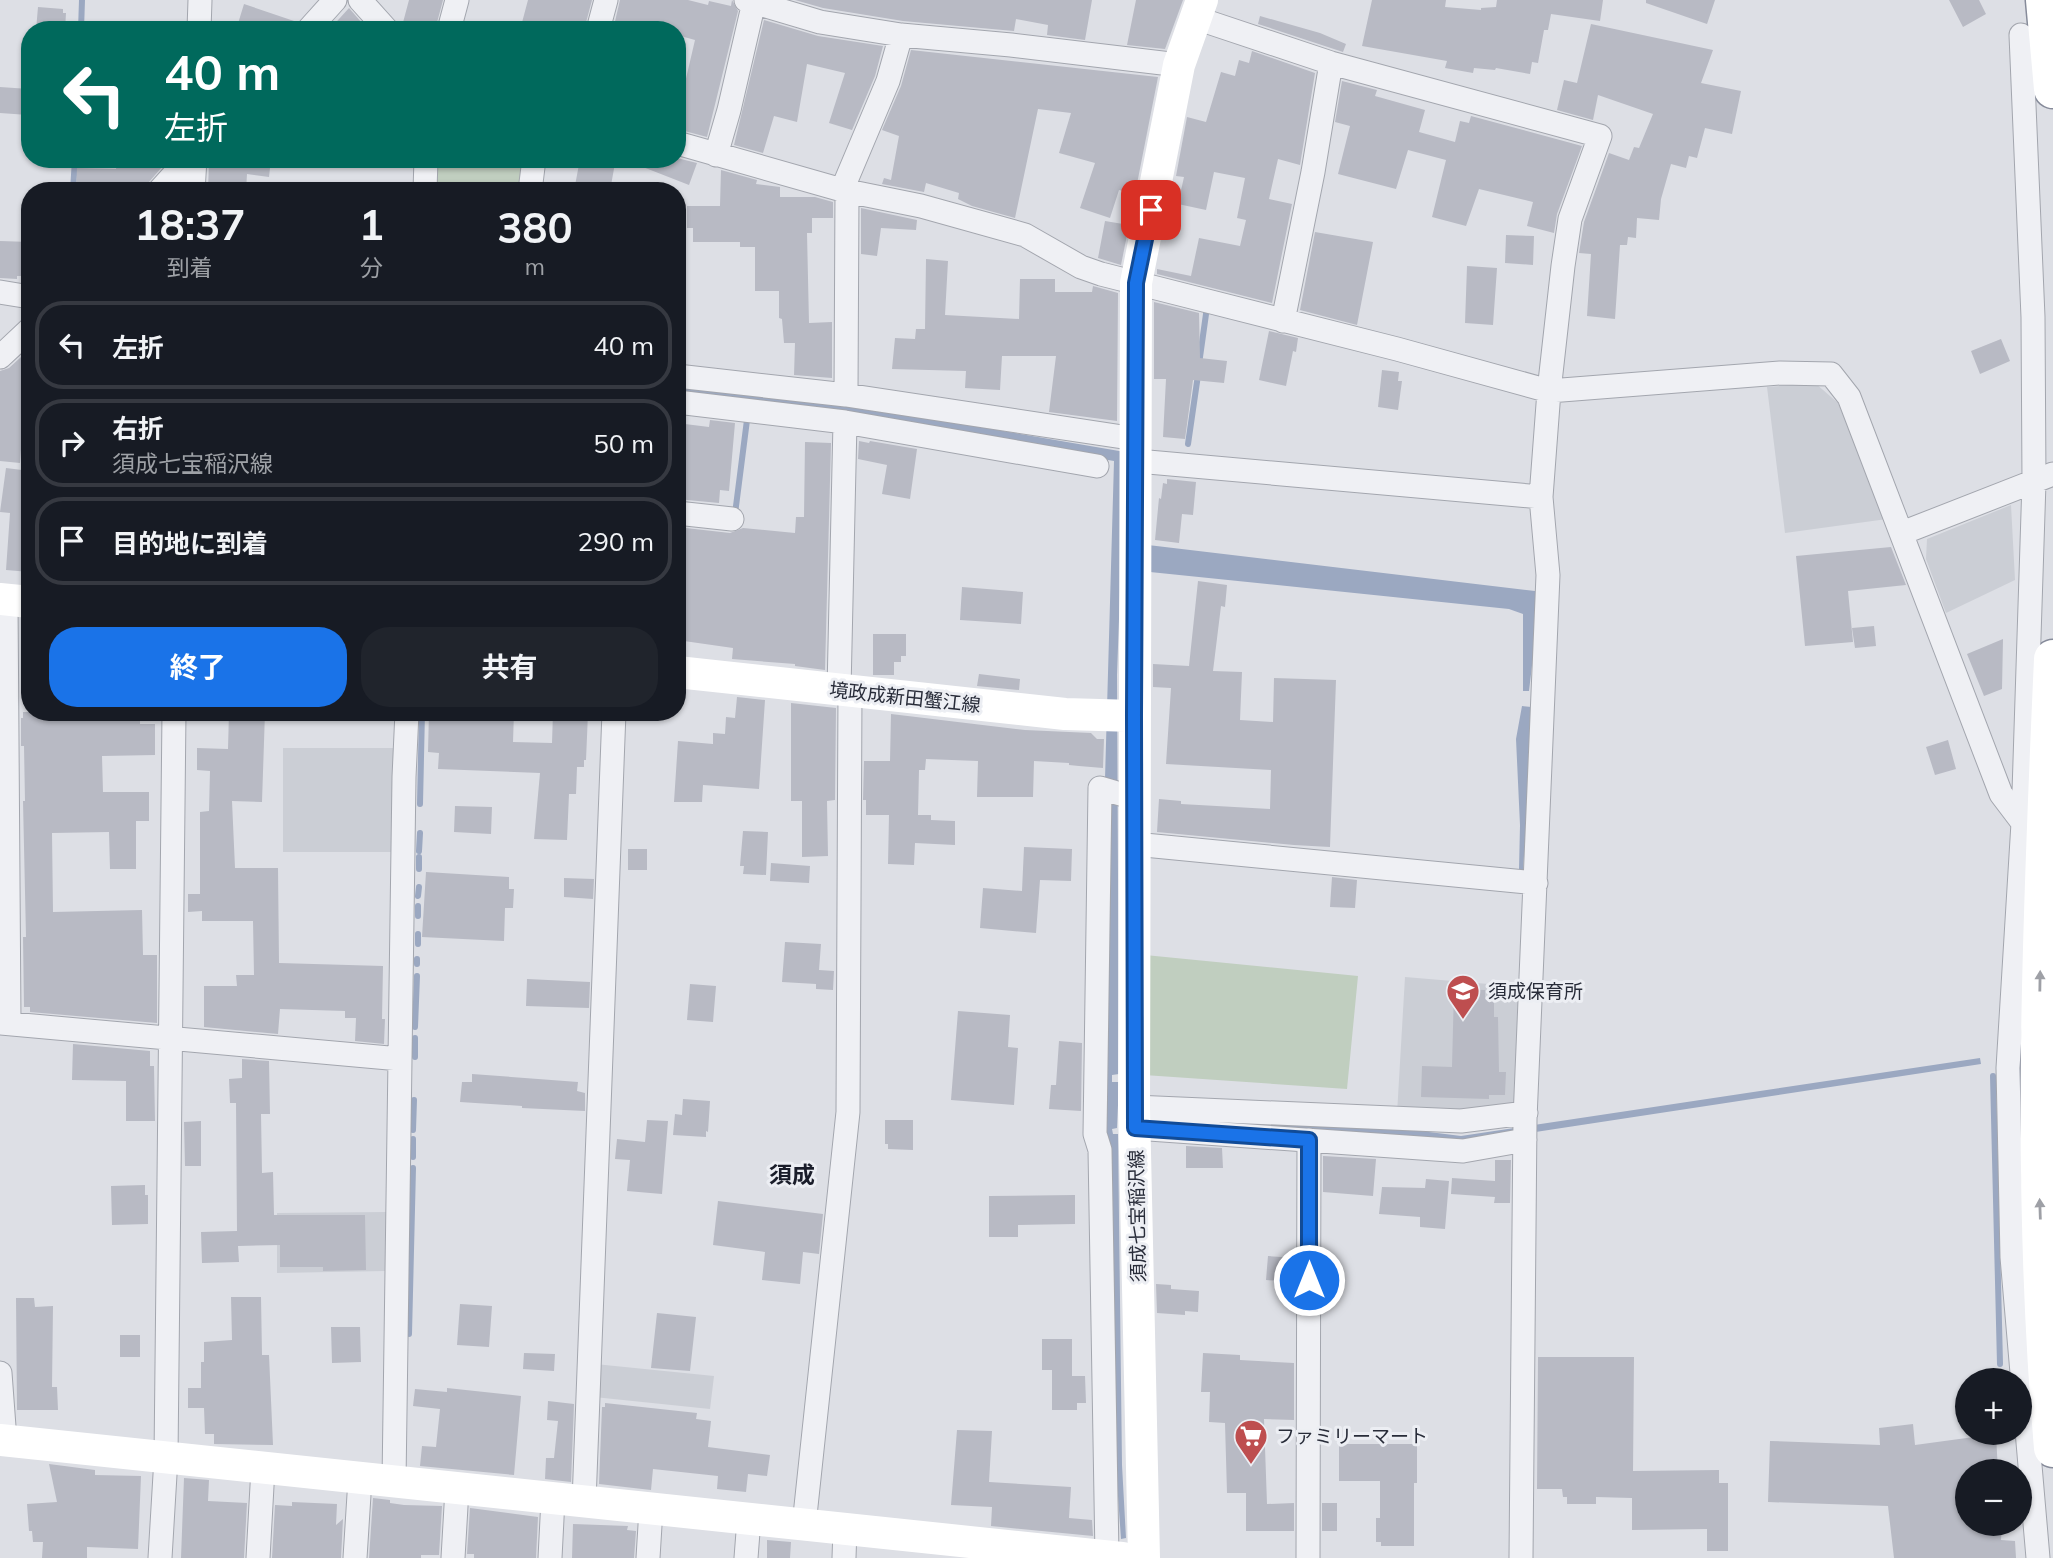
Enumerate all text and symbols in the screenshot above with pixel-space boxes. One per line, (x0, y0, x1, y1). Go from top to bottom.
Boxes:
text: 40 m (164, 41, 280, 102)
icon: left (49, 49, 140, 140)
text: 左折 (164, 107, 228, 147)
pin (1121, 180, 1181, 240)
icon: arrive (1132, 191, 1170, 229)
text: 18:37 (134, 198, 245, 251)
text: 1 (359, 198, 384, 251)
text: 380 (497, 201, 573, 254)
text: m (525, 252, 545, 281)
text: 到着 (167, 253, 213, 282)
text: 分 (360, 253, 383, 282)
icon: left (53, 326, 91, 364)
text: 40 m (593, 329, 654, 362)
text: 左折 (112, 331, 164, 364)
text: 右折 (112, 412, 164, 445)
icon: right (53, 424, 91, 462)
text: 50 m (593, 427, 654, 460)
text: 須成七宝稲沢線 (112, 449, 273, 478)
icon: arrive (53, 522, 91, 560)
text: 290 m (578, 525, 654, 558)
text: 目的地に到着 (112, 527, 268, 560)
button: 終了 (49, 627, 347, 707)
button: 共有 (361, 627, 658, 707)
street label: 境政成新田蟹江線 (828, 677, 982, 717)
one-way arrow (2034, 970, 2045, 992)
school or university icon: 須成保育所 (1444, 972, 1482, 1021)
place label: 須成保育所 (1488, 979, 1583, 1003)
street label: 須成七宝稲沢線 (1124, 1149, 1150, 1283)
district label: 須成 (769, 1160, 815, 1189)
one-way arrow (2034, 1198, 2045, 1220)
position arrow (1272, 1243, 1346, 1317)
map controls (1955, 1368, 2032, 1536)
button: + (1955, 1368, 2032, 1445)
supermarket icon: ファミリーマート (1232, 1417, 1270, 1466)
place label: ファミリーマート (1276, 1424, 1428, 1448)
button: − (1955, 1459, 2032, 1536)

